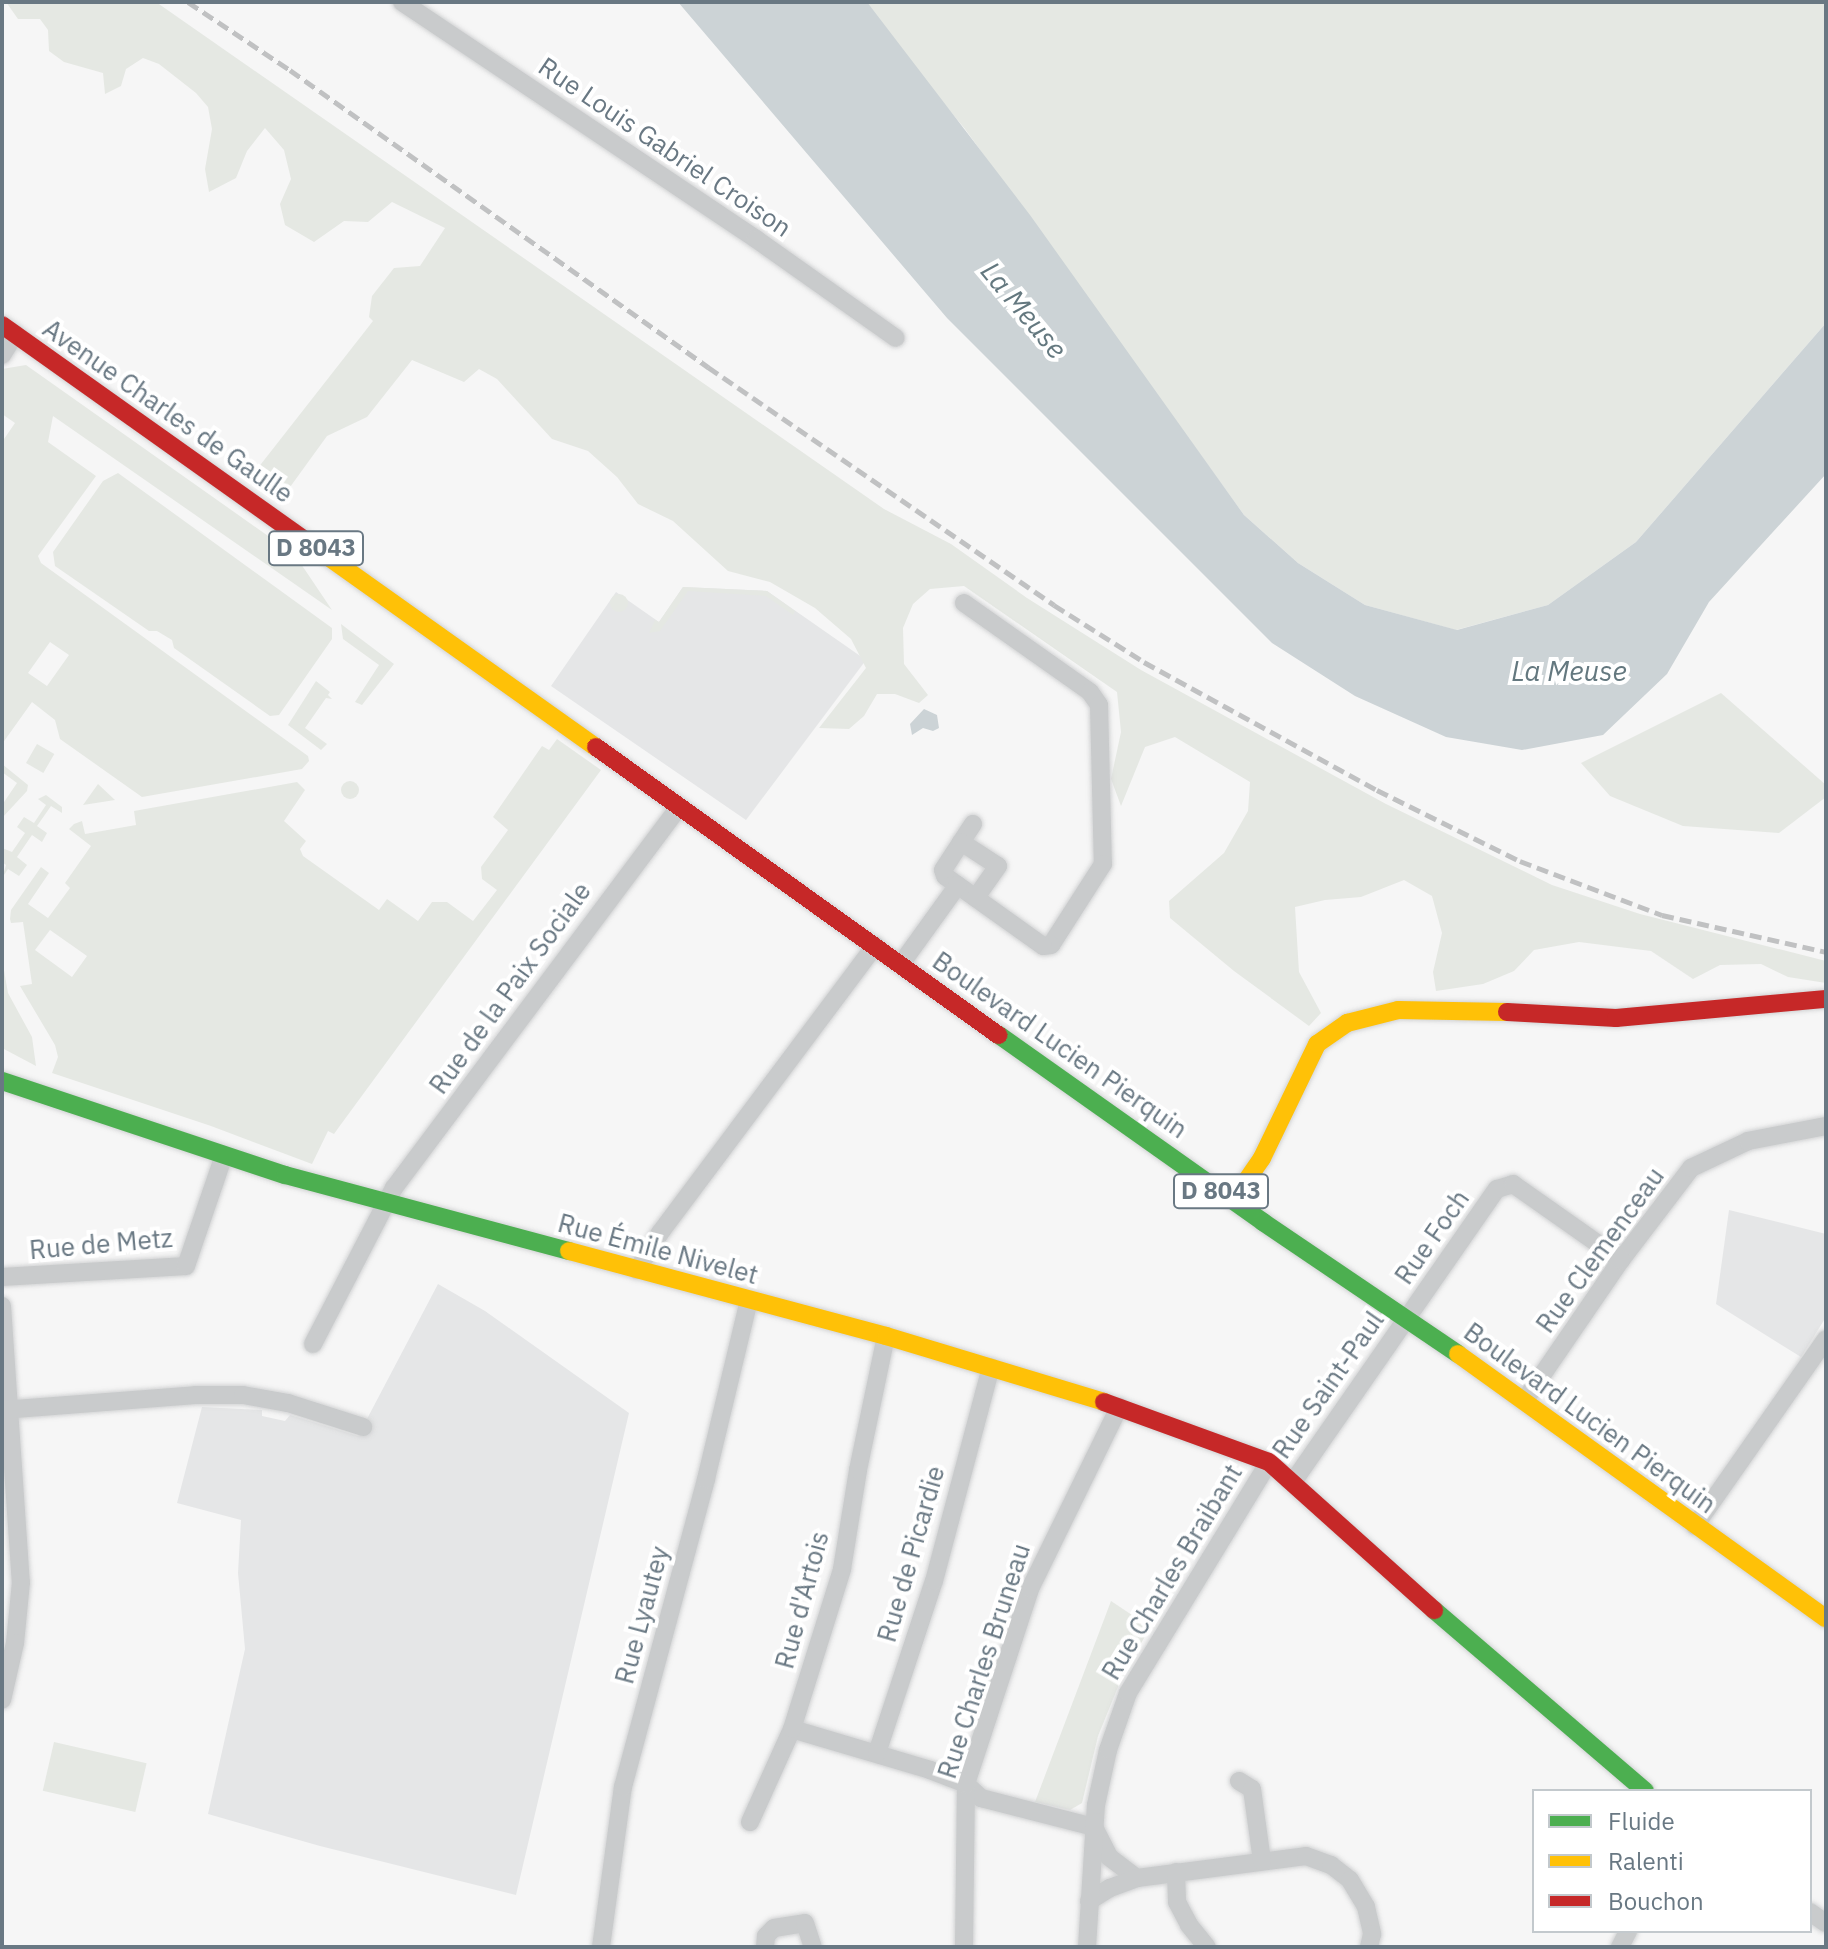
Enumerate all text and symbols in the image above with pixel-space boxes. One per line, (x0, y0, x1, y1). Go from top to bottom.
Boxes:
street label: Rue Louis Gabriel Croison (533, 51, 797, 243)
water label: La Meuse (974, 255, 1074, 365)
street label: Avenue Charles de Gaulle (37, 313, 299, 509)
road number: D 8043 (268, 528, 364, 568)
water label: La Meuse (1511, 654, 1627, 688)
street label: Rue de la Paix Sociale (423, 876, 597, 1100)
street label: Boulevard Lucien Pierquin (927, 945, 1193, 1145)
street label: Rue Clemenceau (1530, 1161, 1670, 1339)
road number: D 8043 (1173, 1171, 1269, 1211)
street label: Rue Foch (1388, 1184, 1476, 1290)
street label: Rue Émile Nivelet (555, 1207, 761, 1291)
street label: Rue de Metz (28, 1222, 174, 1266)
street label: Rue Saint-Paul (1266, 1305, 1390, 1465)
street label: Boulevard Lucien Pierquin (1458, 1316, 1722, 1520)
street label: Rue Charles Braibant (1095, 1459, 1249, 1685)
street label: Rue de Picardie (871, 1462, 951, 1646)
street label: Rue d'Artois (769, 1528, 835, 1672)
street label: Rue Charles Bruneau (931, 1540, 1037, 1782)
street label: Rue Lyautey (609, 1543, 675, 1687)
legend (1532, 1789, 1812, 1933)
text: Fluide (1608, 1805, 1675, 1837)
text: Ralenti (1608, 1845, 1684, 1877)
text: Bouchon (1608, 1885, 1704, 1917)

